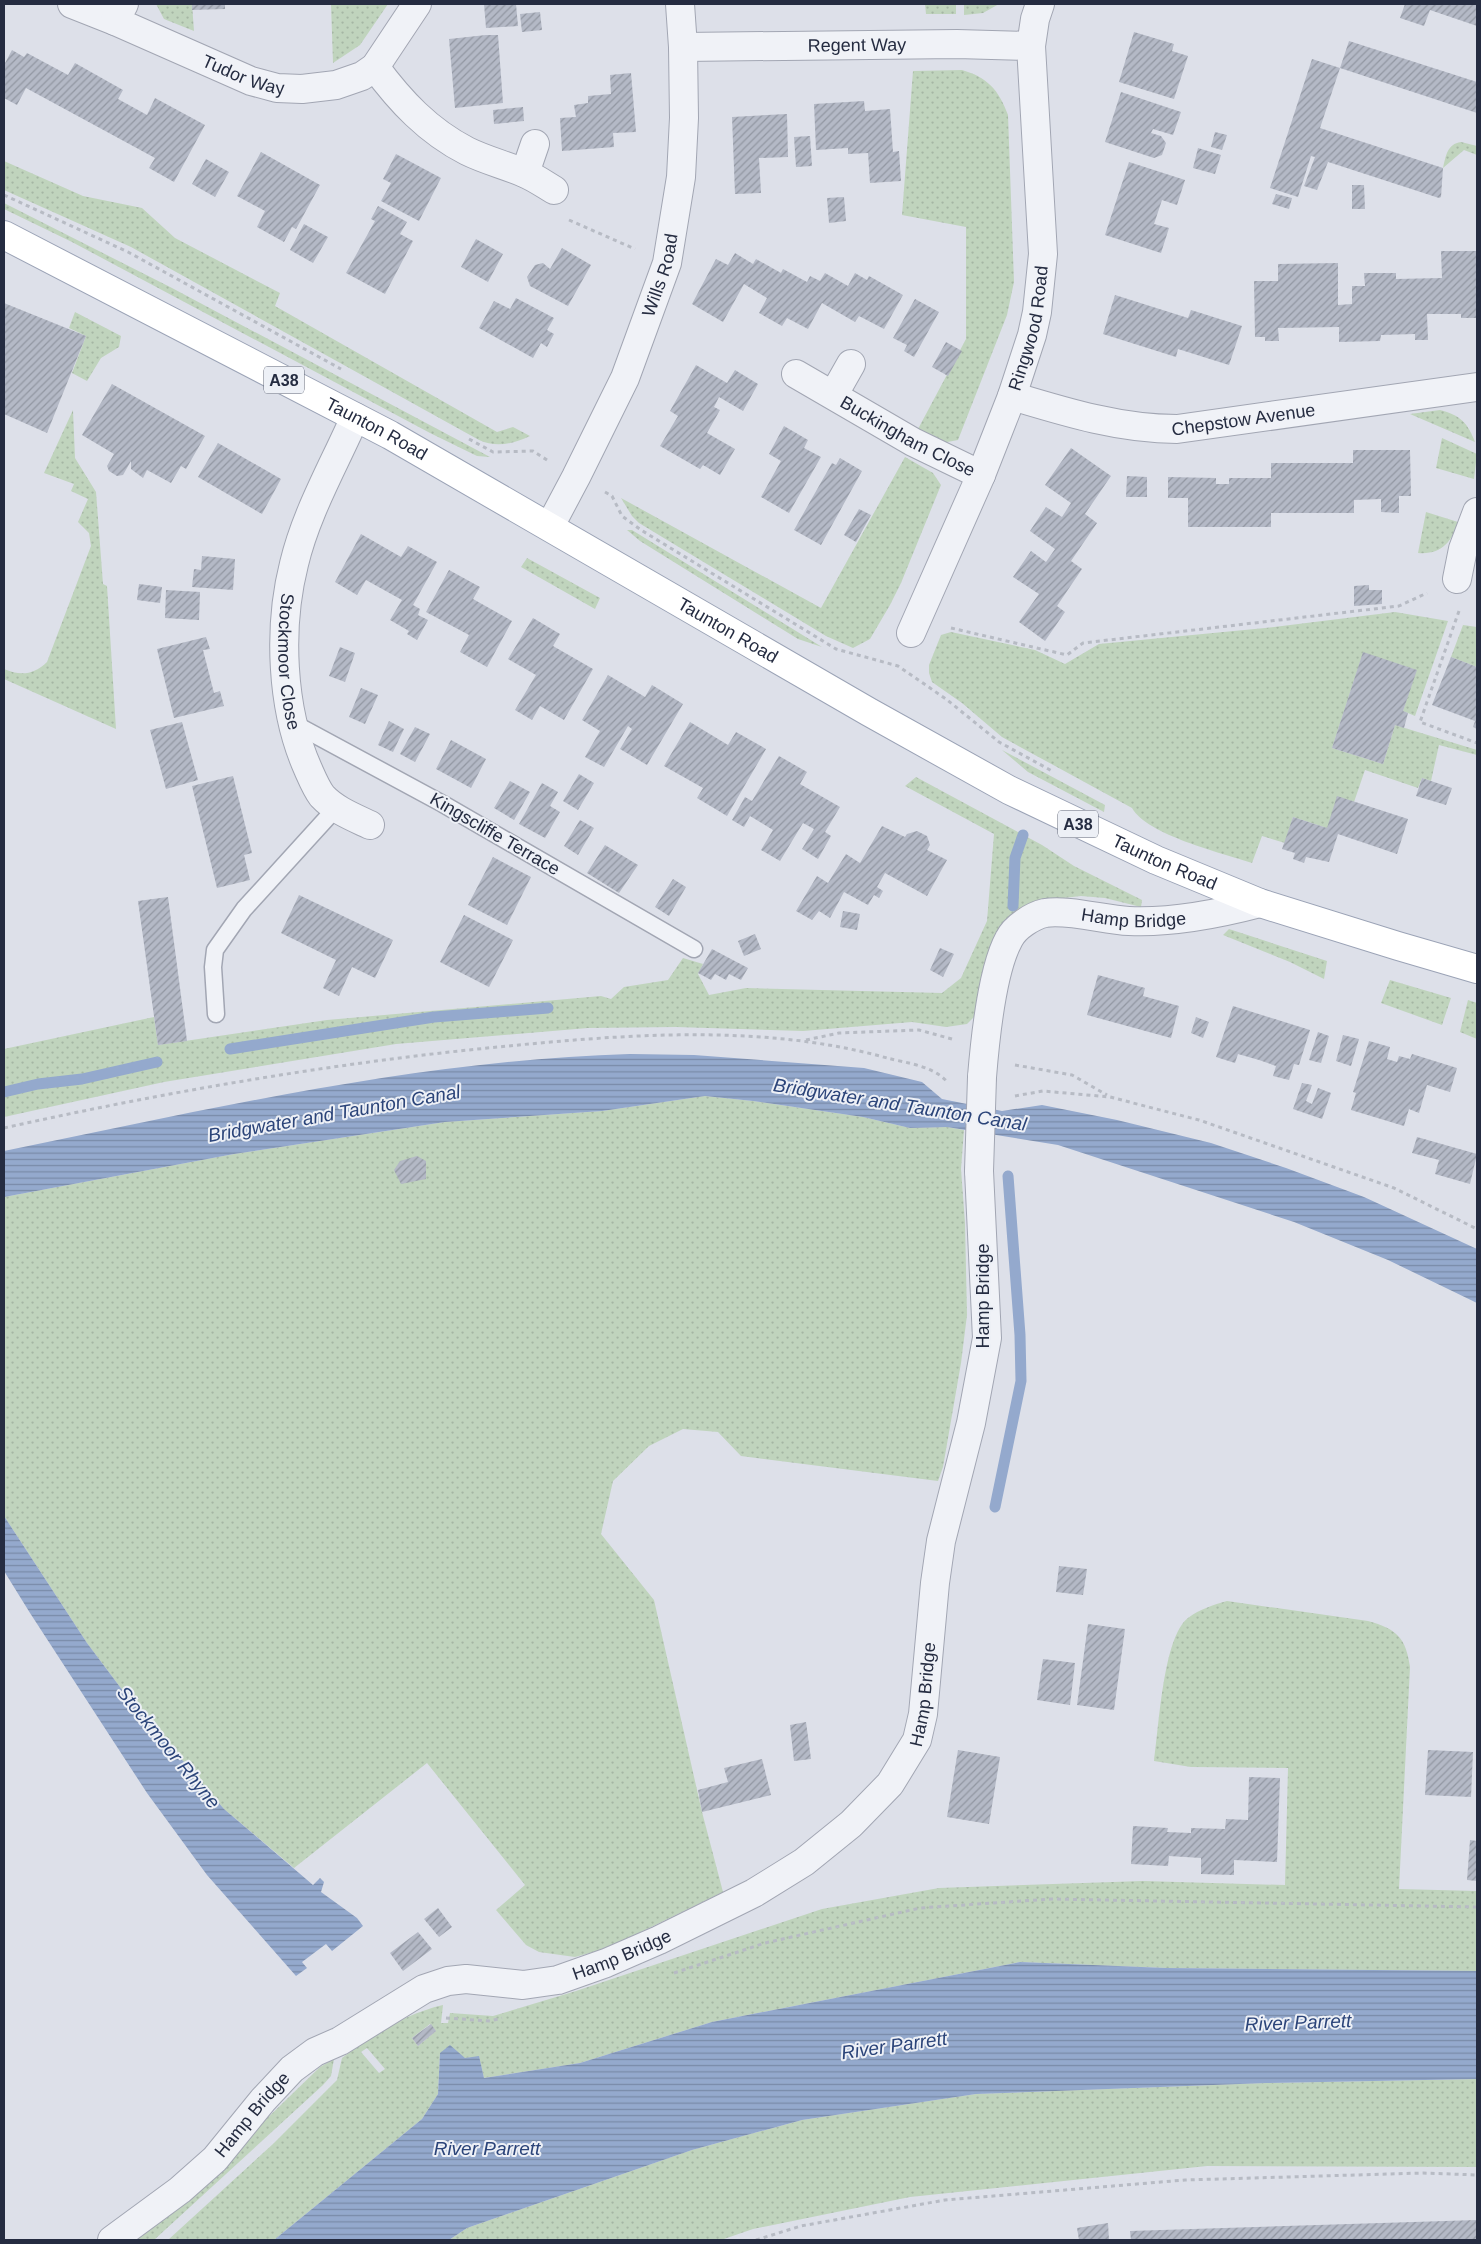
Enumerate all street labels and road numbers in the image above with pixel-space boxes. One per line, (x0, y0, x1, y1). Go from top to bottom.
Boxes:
street label: Regent Way (808, 35, 906, 56)
street label: Tudor Way (199, 51, 285, 98)
street label: Wills Road (638, 232, 682, 319)
street label: Ringwood Road (1004, 265, 1052, 393)
road number: A38 (264, 366, 304, 394)
street label: Buckingham Close (837, 392, 978, 481)
street label: Taunton Road (323, 394, 431, 464)
street label: Chepstow Avenue (1170, 400, 1317, 440)
street label: Stockmoor Close (274, 592, 304, 732)
street label: Taunton Road (674, 594, 781, 667)
street label: Kingscliffe Terrace (427, 789, 563, 879)
road number: A38 (1058, 811, 1098, 838)
street label: Taunton Road (1109, 831, 1220, 894)
street label: Hamp Bridge (1080, 904, 1187, 931)
street label: Hamp Bridge (973, 1243, 993, 1349)
street label: Hamp Bridge (906, 1641, 940, 1749)
street label: Hamp Bridge (570, 1926, 675, 1984)
street label: Hamp Bridge (211, 2068, 294, 2161)

